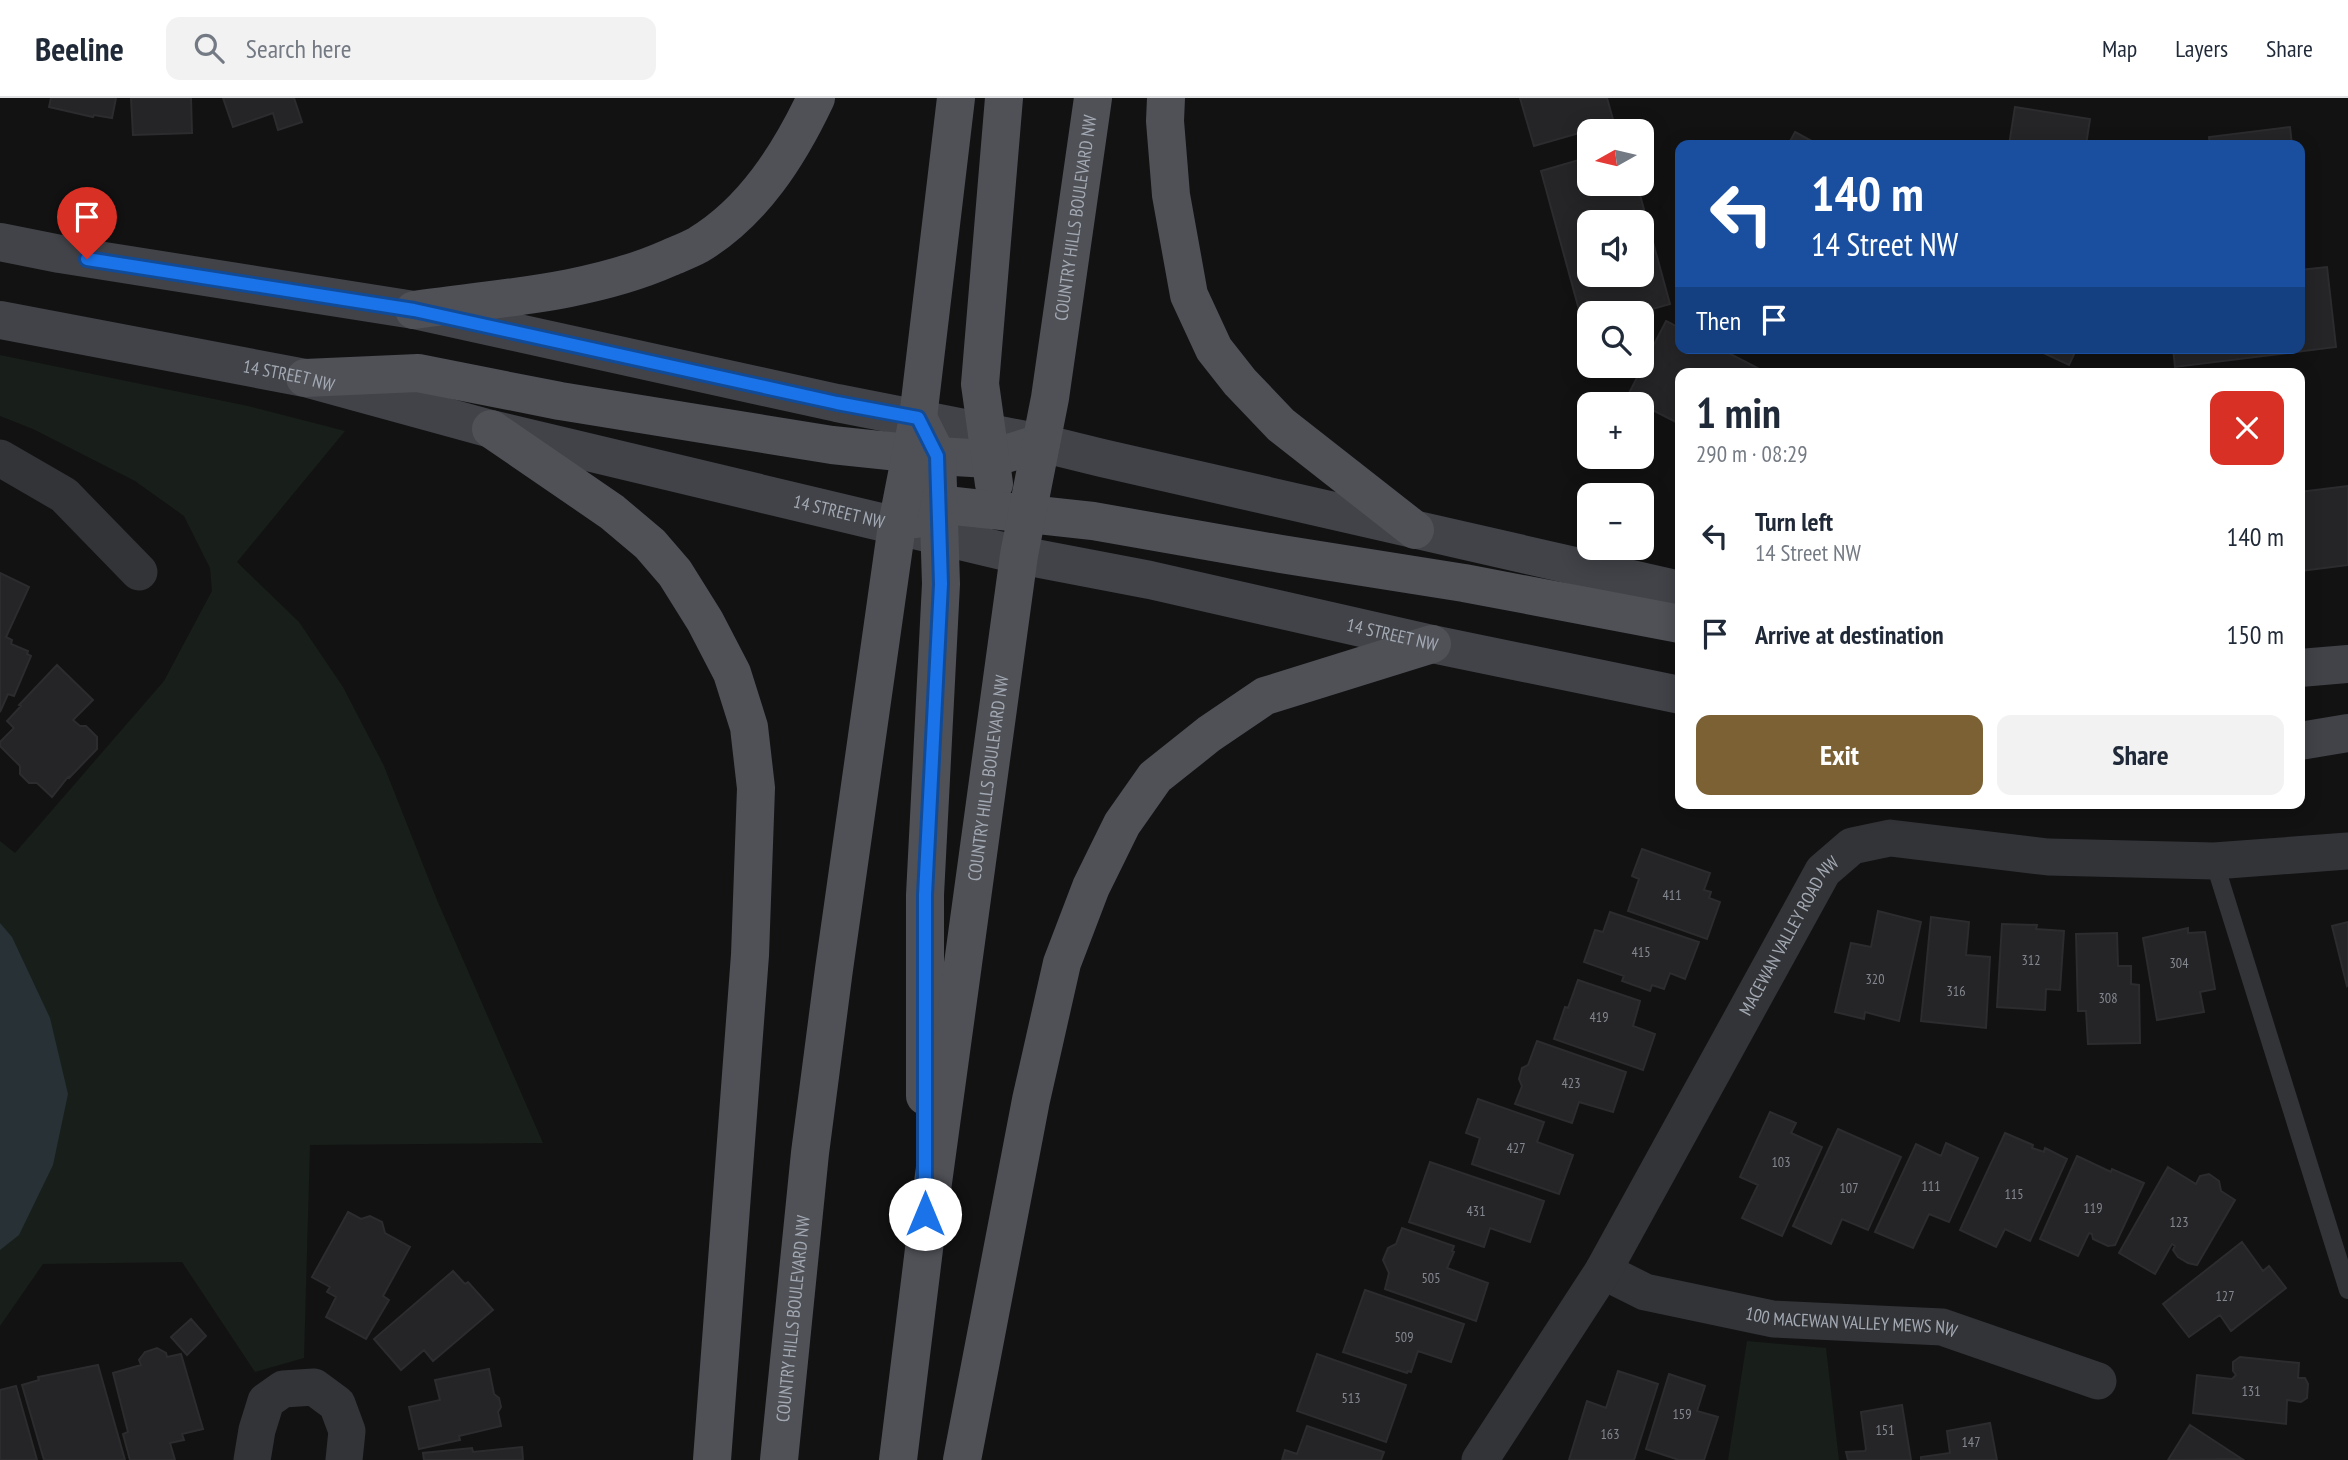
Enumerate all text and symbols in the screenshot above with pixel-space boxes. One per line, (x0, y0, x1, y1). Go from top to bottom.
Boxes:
search box (166, 17, 656, 80)
text: Beeline (35, 27, 124, 70)
icon: search (190, 29, 228, 67)
text: Search here (246, 32, 351, 65)
text: Map (2102, 33, 2137, 64)
text: Layers (2175, 33, 2228, 64)
text: Share (2266, 33, 2313, 64)
street label: COUNTRY HILLS BOULEVARD NW (1049, 113, 1101, 322)
north arrow (1577, 119, 1654, 196)
map controls (1577, 119, 1654, 560)
text: 140 m (1811, 161, 1924, 225)
icon: left (1696, 168, 1787, 259)
pin (57, 187, 117, 259)
icon: arrive (68, 198, 106, 236)
button: sound (1577, 210, 1654, 287)
text: 14 Street NW (1811, 223, 1958, 265)
button: search (1577, 301, 1654, 378)
icon: arrive (1755, 301, 1793, 339)
text: Then (1696, 304, 1741, 337)
street label: 14 STREET NW (241, 354, 337, 397)
text: 1 min (1696, 385, 1781, 440)
button: close (2210, 391, 2284, 465)
button: + (1577, 392, 1654, 469)
text: 290 m · 08:29 (1696, 439, 1808, 468)
button: − (1577, 483, 1654, 560)
street label: 14 STREET NW (791, 490, 887, 534)
text: Turn left (1755, 505, 1833, 538)
icon: left (1696, 517, 1734, 555)
text: 140 m (2226, 520, 2284, 553)
text: 14 Street NW (1755, 538, 1861, 567)
street label: 14 STREET NW (1345, 613, 1440, 656)
icon: arrive (1696, 615, 1734, 653)
text: Arrive at destination (1755, 618, 1944, 651)
text: 150 m (2226, 618, 2284, 651)
street label: COUNTRY HILLS BOULEVARD NW (962, 674, 1013, 882)
button: Exit (1696, 715, 1983, 795)
button: Share (1997, 715, 2284, 795)
street label: MACEWAN VALLEY ROAD NW (1734, 851, 1843, 1019)
house number: 411 (1663, 886, 1681, 904)
house number: 415 (1632, 943, 1650, 961)
house number: 312 (2022, 951, 2040, 969)
house number: 304 (2170, 954, 2189, 972)
house number: 320 (1866, 970, 1884, 988)
house number: 316 (1947, 982, 1965, 1000)
house number: 308 (2099, 989, 2117, 1007)
house number: 419 (1590, 1008, 1608, 1026)
house number: 423 (1562, 1074, 1580, 1092)
house number: 427 (1507, 1139, 1525, 1157)
house number: 103 (1772, 1153, 1790, 1171)
position arrow (888, 1177, 962, 1251)
house number: 111 (1922, 1177, 1940, 1195)
house number: 107 (1840, 1179, 1858, 1197)
house number: 115 (2005, 1185, 2023, 1203)
house number: 119 (2084, 1199, 2102, 1217)
house number: 431 (1467, 1202, 1485, 1220)
house number: 123 (2170, 1213, 2188, 1231)
street label: COUNTRY HILLS BOULEVARD NW (771, 1214, 815, 1423)
house number: 505 (1422, 1269, 1440, 1287)
house number: 127 (2216, 1287, 2234, 1305)
street label: 100 MACEWAN VALLEY MEWS NW (1743, 1302, 1960, 1342)
house number: 509 (1395, 1328, 1413, 1346)
house number: 131 (2242, 1382, 2260, 1400)
house number: 513 (1342, 1389, 1360, 1407)
house number: 159 (1673, 1405, 1691, 1423)
house number: 151 (1876, 1421, 1894, 1439)
house number: 163 (1601, 1425, 1619, 1443)
house number: 147 (1962, 1433, 1980, 1451)

